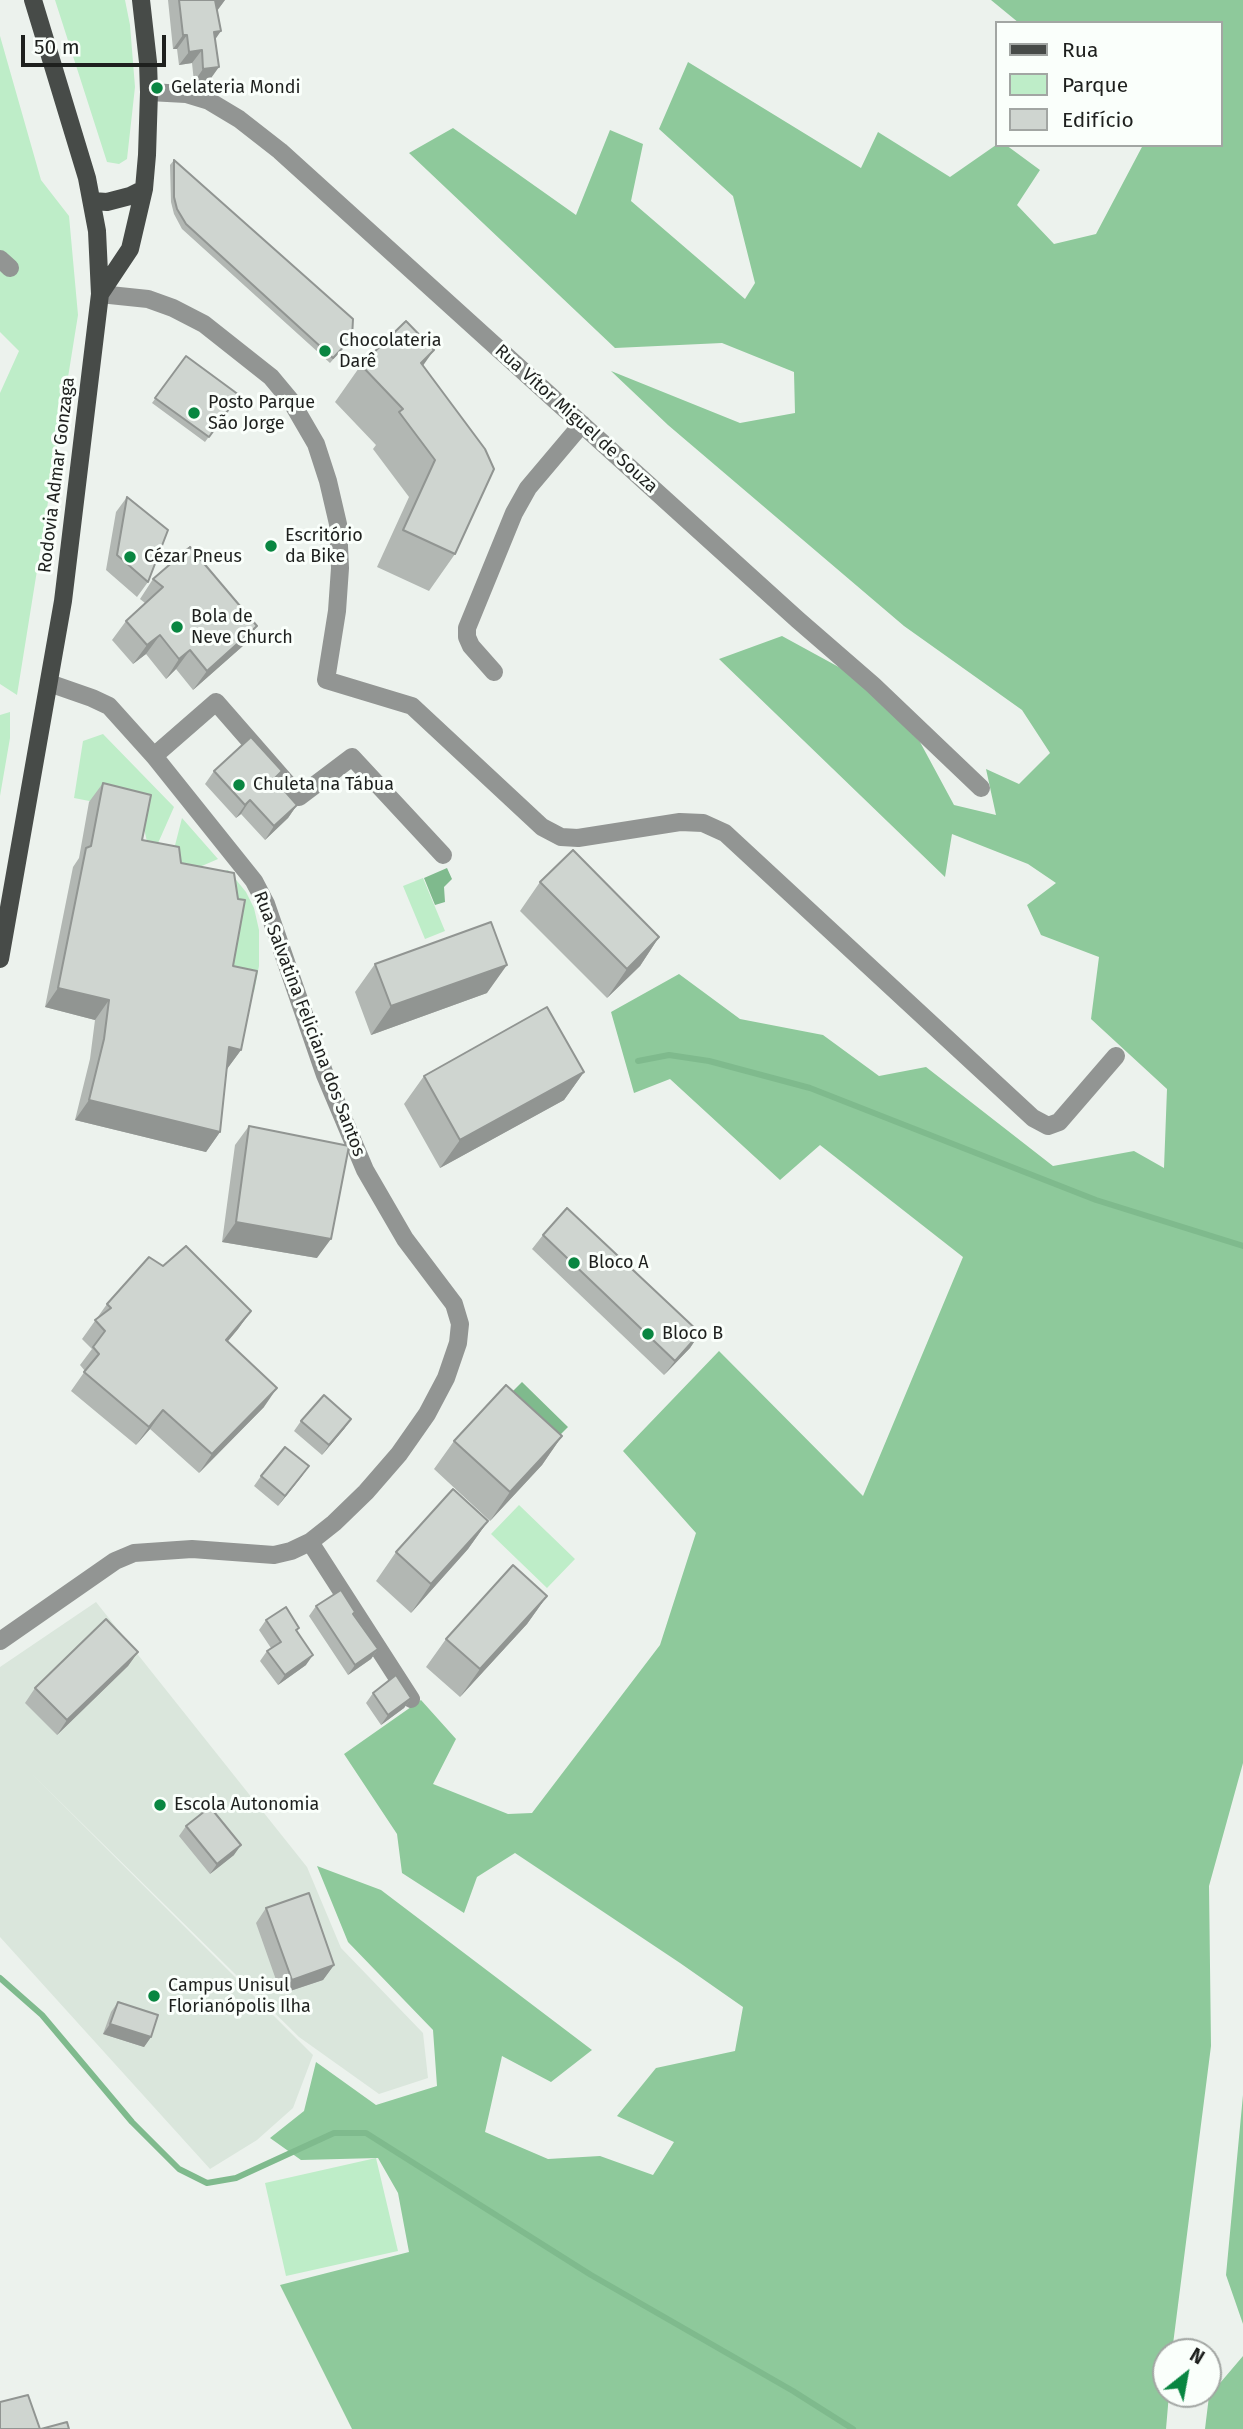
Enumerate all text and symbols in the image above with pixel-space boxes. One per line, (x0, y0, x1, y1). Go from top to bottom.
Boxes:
scale bar (24, 21, 170, 65)
legend (995, 21, 1222, 147)
text: 50 m (34, 34, 80, 60)
text: Rua (1062, 37, 1098, 63)
text: Parque (1062, 72, 1128, 98)
place label: Gelateria Mondi (171, 77, 301, 99)
marker: Gelateria Mondi (149, 80, 165, 96)
text: Edifício (1062, 107, 1134, 133)
place label: Chocolateria Darê (339, 330, 442, 372)
street label: Rua Vítor Miguel de Souza (490, 340, 662, 498)
marker: Chocolateria Darê (317, 343, 333, 359)
street label: Rodovia Admar Gonzaga (34, 376, 80, 574)
place label: Posto Parque São Jorge (208, 392, 315, 434)
marker: Posto Parque São Jorge (186, 405, 202, 421)
place label: Escritório da Bike (285, 525, 363, 568)
marker: Escritório da Bike (263, 538, 279, 554)
place label: Cézar Pneus (144, 546, 242, 568)
marker: Cézar Pneus (122, 549, 138, 565)
place label: Bola de Neve Church (191, 606, 293, 648)
marker: Bola de Neve Church (169, 619, 185, 635)
place label: Chuleta na Tábua (253, 774, 394, 796)
marker: Chuleta na Tábua (231, 777, 247, 793)
street label: Rua Salvatina Feliciana dos Santos (248, 888, 370, 1160)
place label: Bloco A (588, 1252, 648, 1274)
marker: Bloco A (566, 1255, 582, 1271)
place label: Bloco B (662, 1323, 723, 1345)
marker: Bloco B (640, 1326, 656, 1342)
place label: Escola Autonomia (174, 1794, 319, 1816)
marker: Escola Autonomia (152, 1797, 168, 1813)
place label: Campus Unisul Florianópolis Ilha (168, 1975, 311, 2018)
marker: Campus Unisul Florianópolis Ilha (146, 1988, 162, 2004)
north arrow (1152, 2338, 1222, 2408)
text: N (1186, 2343, 1208, 2369)

